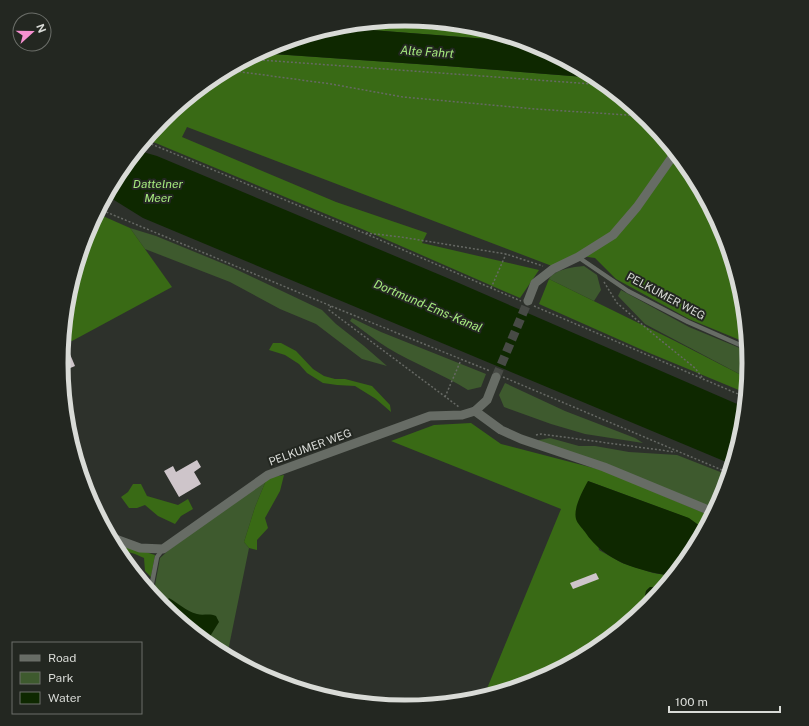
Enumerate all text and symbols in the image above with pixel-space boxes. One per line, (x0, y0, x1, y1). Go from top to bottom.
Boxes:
north arrow (12, 12, 52, 52)
text: N (34, 22, 48, 35)
water label: Alte Fahrt (400, 43, 455, 61)
water label: Dattelner Meer (133, 177, 184, 205)
street label: PELKUMER WEG (625, 270, 707, 322)
water label: Dortmund-Ems-Kanal (372, 277, 484, 335)
street label: PELKUMER WEG (267, 426, 353, 468)
legend (12, 642, 142, 714)
text: Road (48, 651, 76, 665)
text: Park (48, 671, 74, 685)
scale bar (669, 688, 780, 714)
text: Water (48, 691, 82, 705)
text: 100 m (675, 695, 708, 709)

